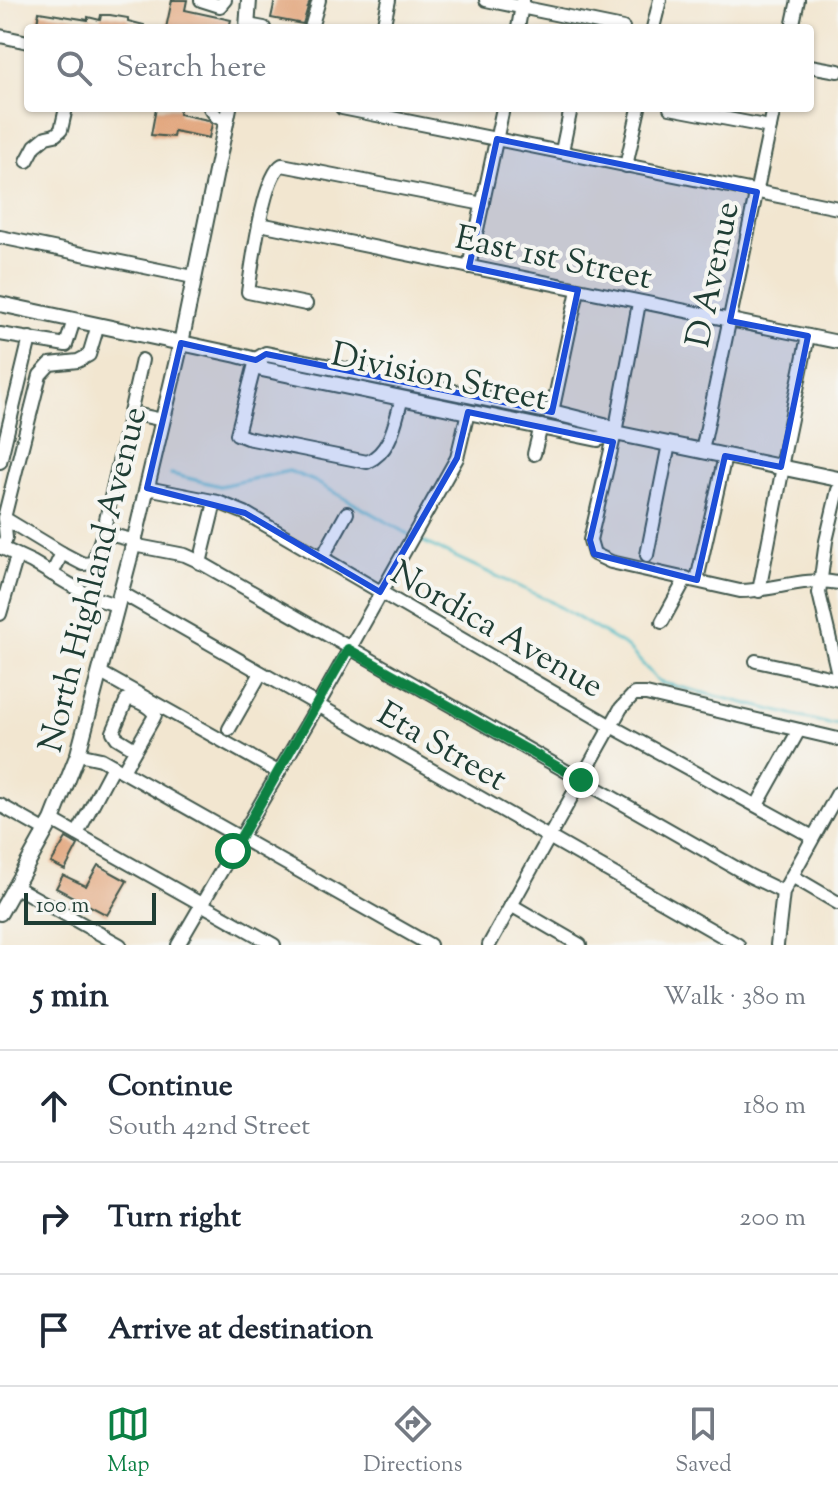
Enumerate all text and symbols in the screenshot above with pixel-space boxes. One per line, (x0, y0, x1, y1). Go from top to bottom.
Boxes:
search box (24, 24, 814, 112)
icon: search (52, 46, 96, 90)
text: Search here (116, 47, 266, 90)
street label: D Avenue (675, 197, 754, 352)
street label: East 1st Street (450, 215, 657, 304)
street label: Division Street (326, 332, 553, 425)
street label: North Highland Avenue (28, 402, 161, 758)
street label: Nordica Avenue (381, 550, 612, 712)
street label: Eta Street (367, 691, 516, 805)
route end (563, 762, 599, 798)
route start (215, 833, 251, 869)
scale bar (24, 889, 156, 925)
text: 100 m (36, 891, 89, 923)
text: 5 min (32, 973, 109, 1022)
text: Walk · 380 m (663, 979, 806, 1016)
text: Continue (108, 1066, 233, 1109)
icon: ahead (32, 1084, 76, 1128)
text: 180 m (743, 1088, 806, 1125)
text: South 42nd Street (108, 1109, 310, 1146)
icon: right (32, 1196, 76, 1240)
text: Turn right (108, 1197, 241, 1240)
text: 200 m (739, 1200, 806, 1237)
icon: arrive (32, 1308, 76, 1352)
text: Arrive at destination (108, 1309, 373, 1352)
tab: Map (106, 1402, 150, 1482)
tab: Directions (363, 1402, 462, 1482)
tab: Saved (675, 1402, 732, 1482)

